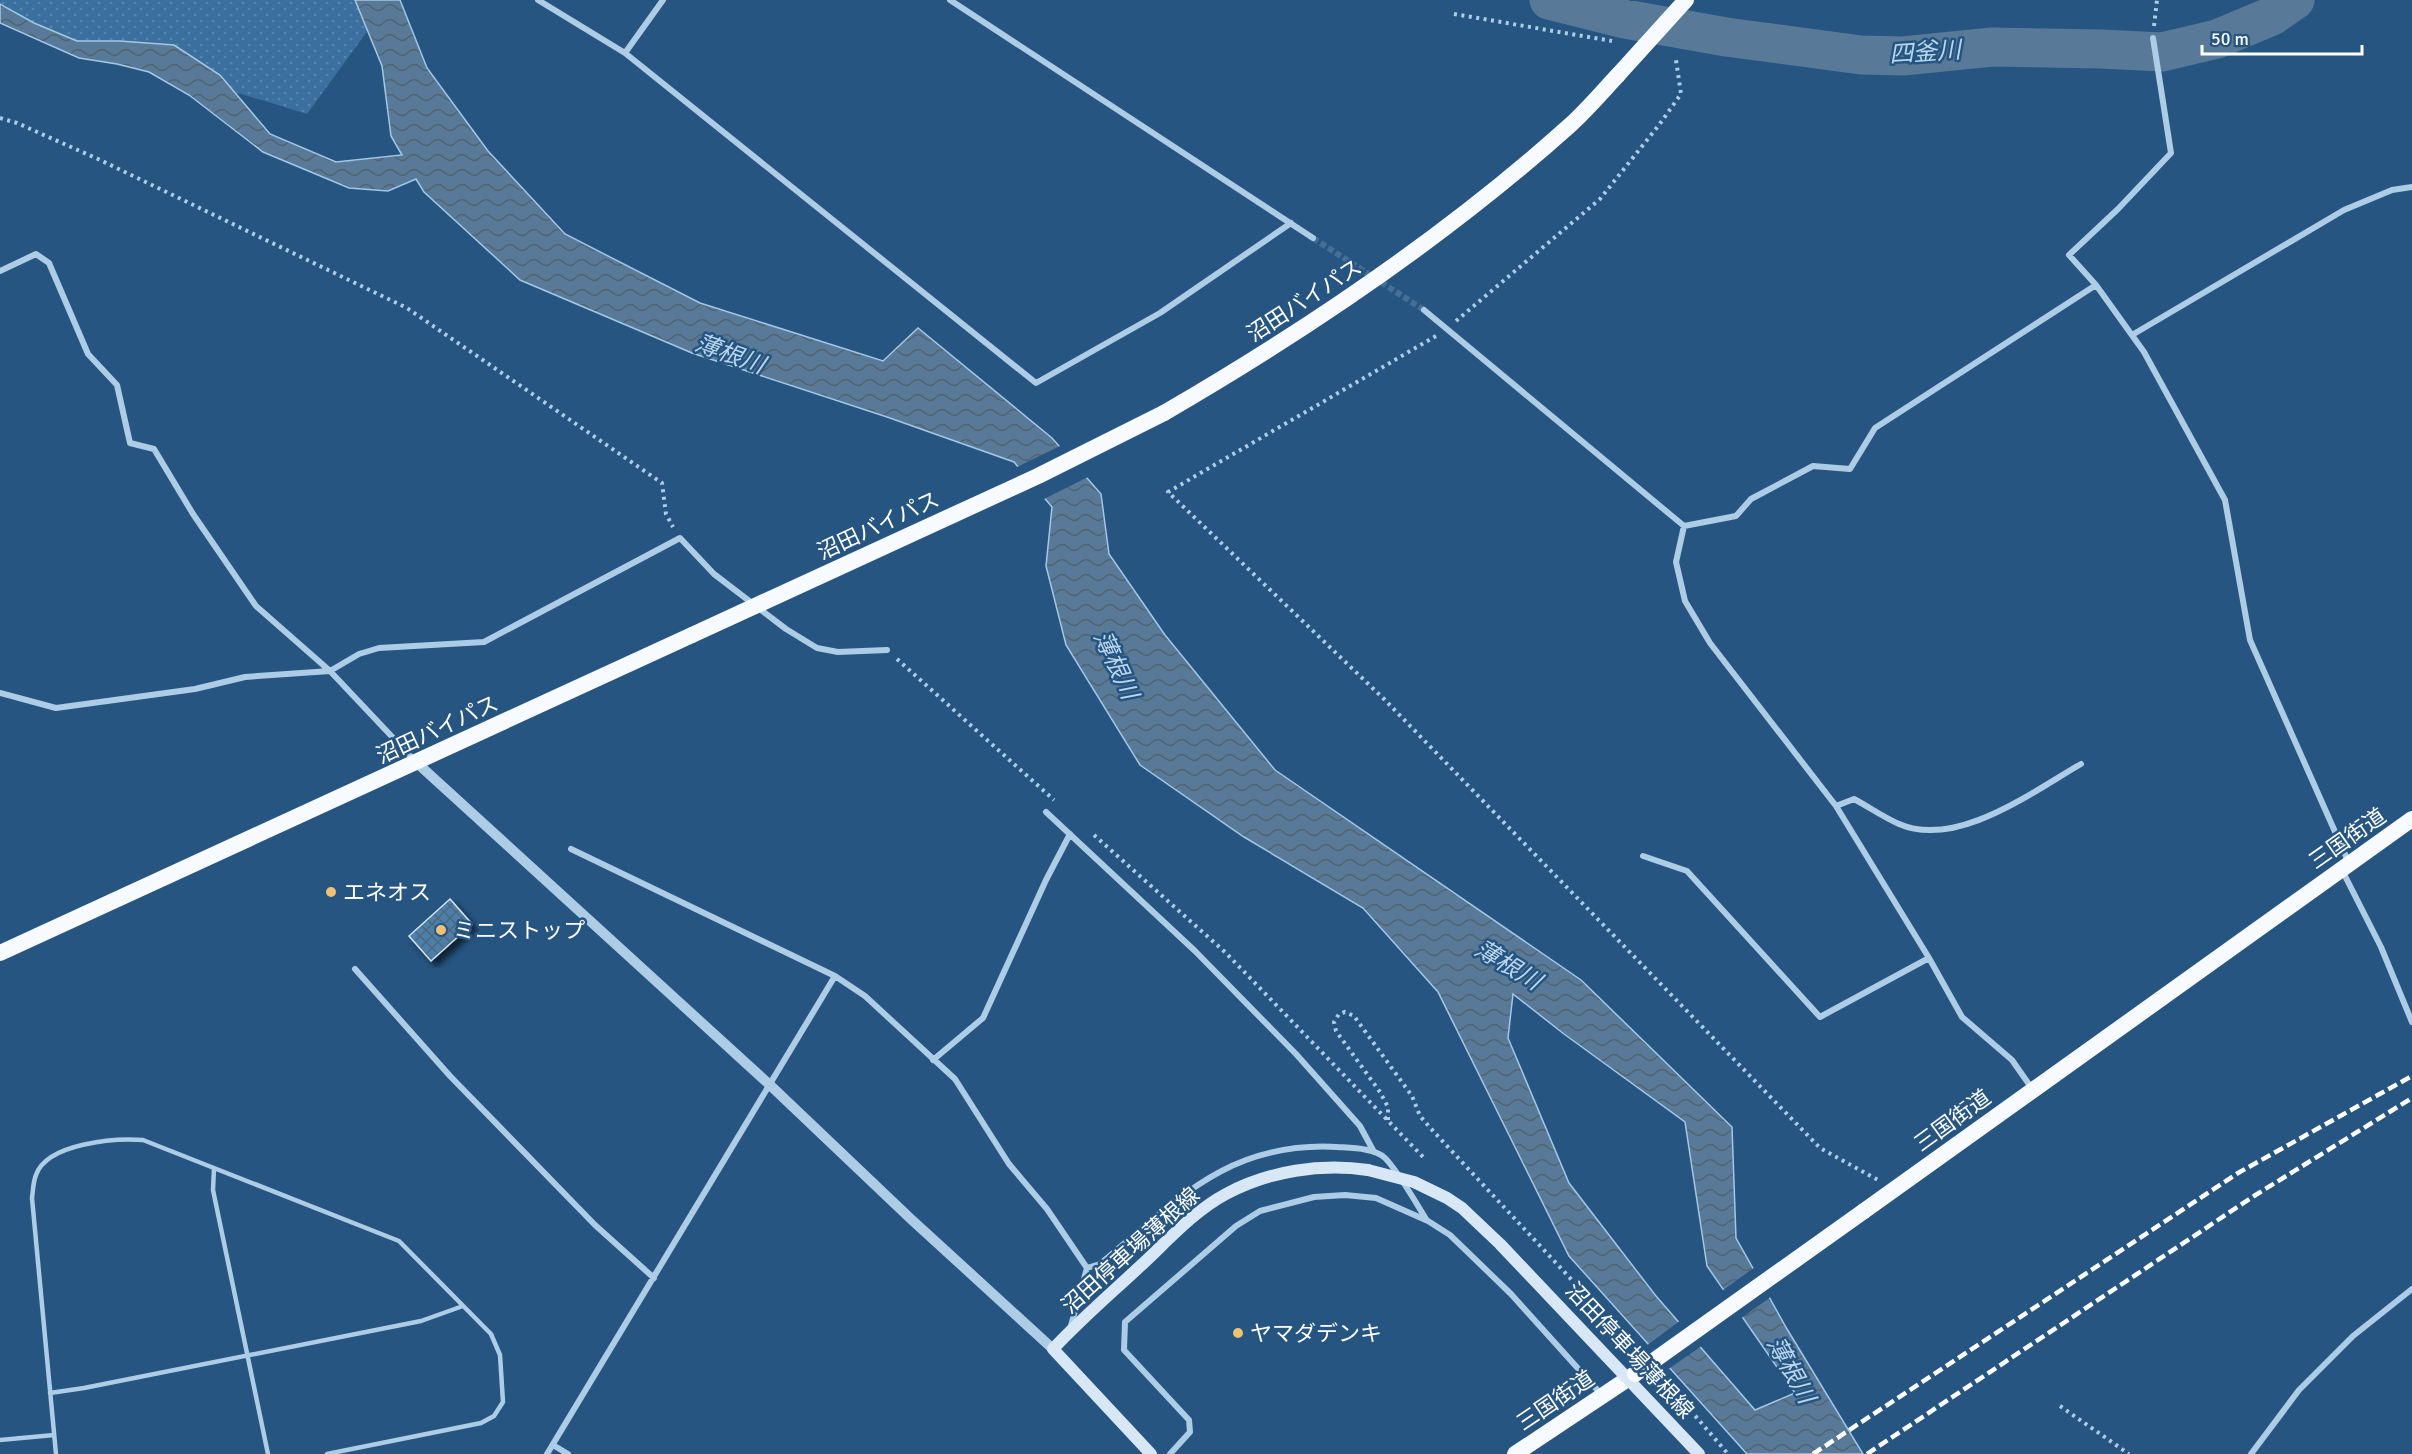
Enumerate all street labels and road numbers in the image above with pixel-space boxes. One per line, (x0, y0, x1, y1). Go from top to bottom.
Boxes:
street label: 沼田バイパス (1242, 253, 1367, 348)
street label: 沼田バイパス (813, 485, 944, 565)
street label: 沼田バイパス (372, 689, 503, 769)
street label: 三国街道 (2303, 802, 2391, 875)
street label: 三国街道 (1909, 1084, 1996, 1157)
street label: 沼田停車場薄根線 (1056, 1181, 1205, 1319)
street label: 沼田停車場薄根線 (1560, 1277, 1700, 1424)
street label: 三国街道 (1511, 1365, 1599, 1436)

